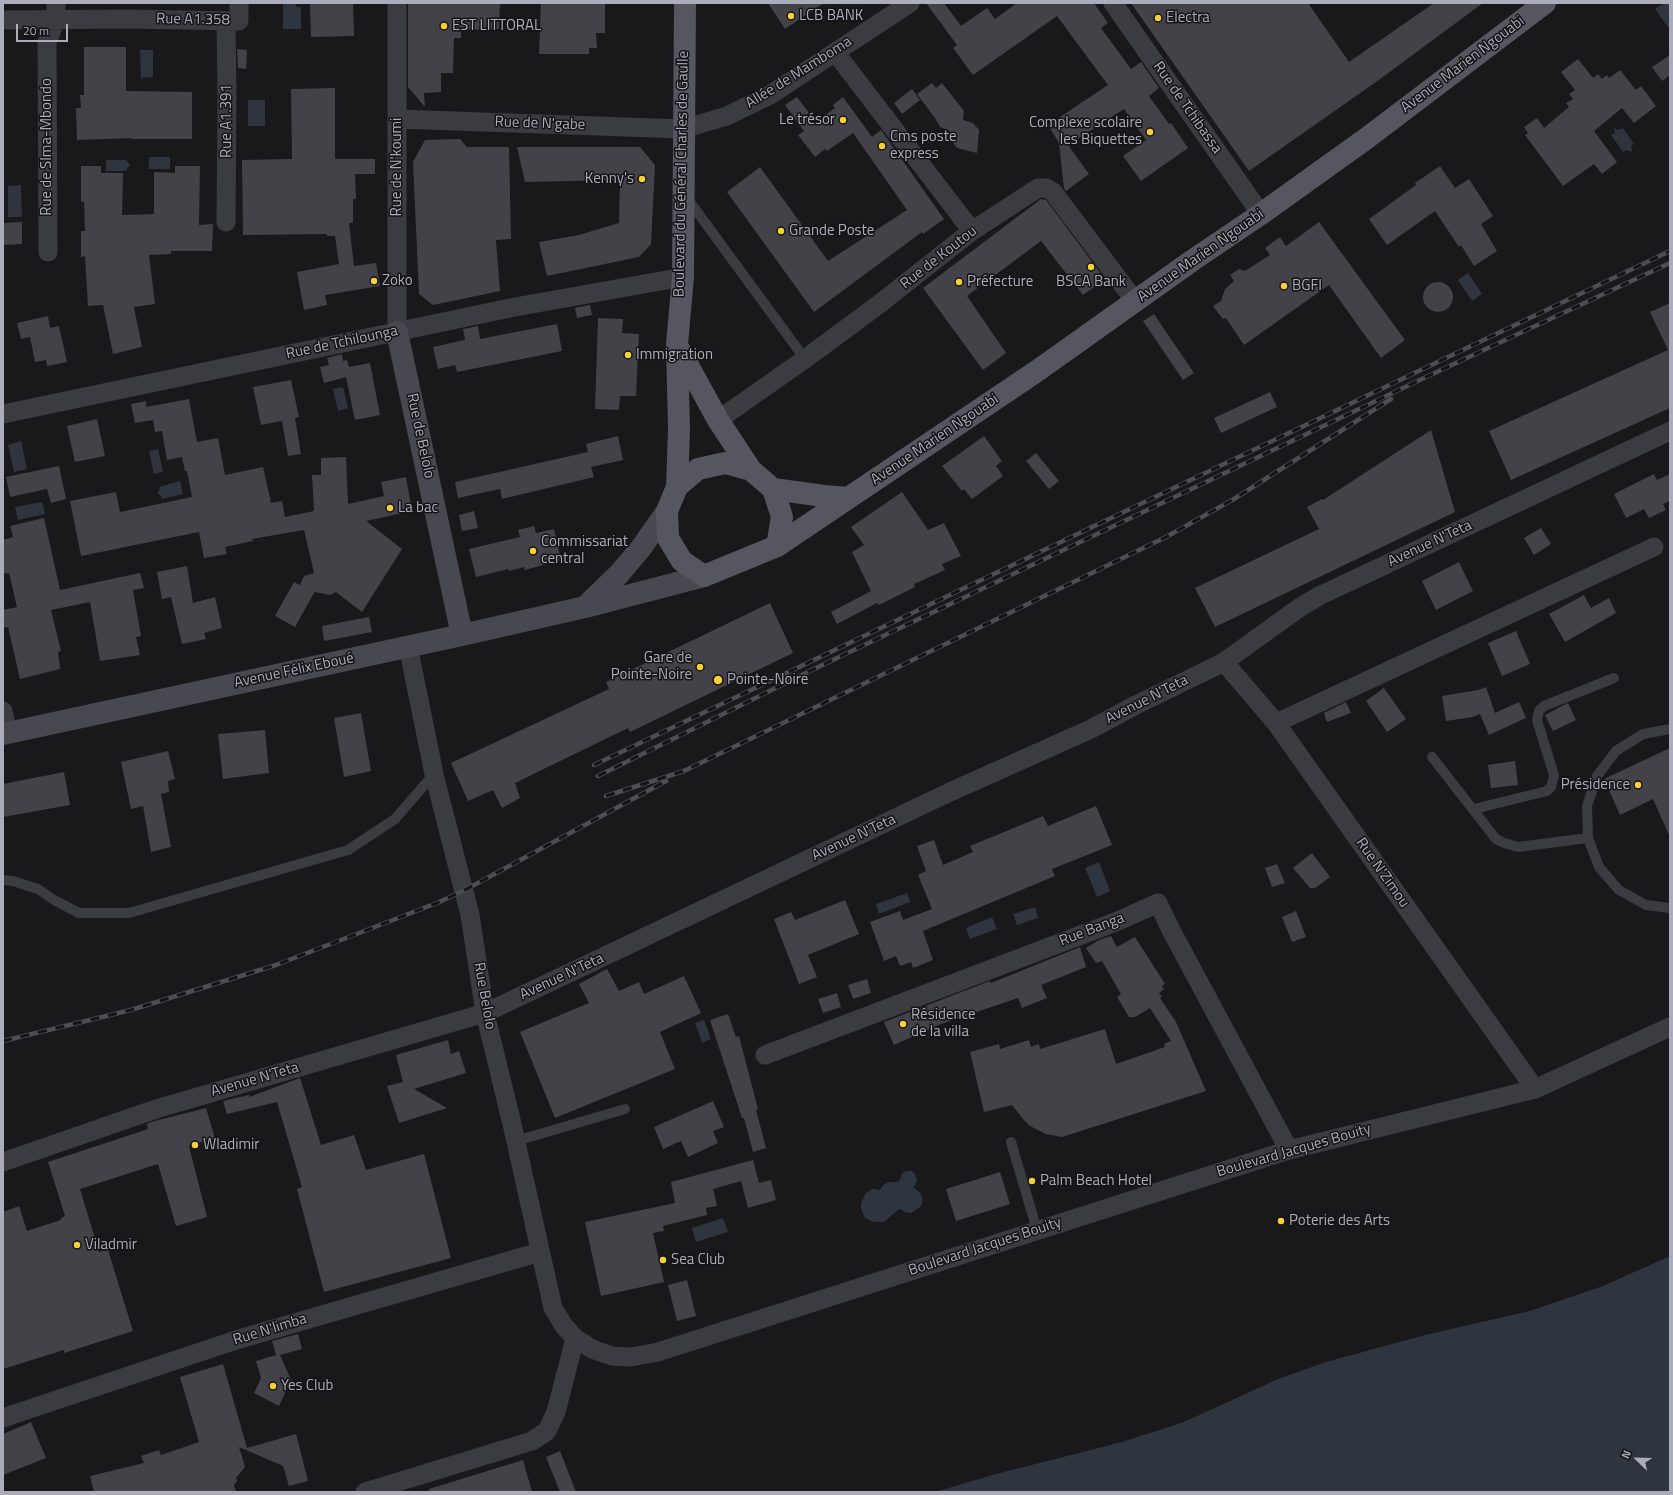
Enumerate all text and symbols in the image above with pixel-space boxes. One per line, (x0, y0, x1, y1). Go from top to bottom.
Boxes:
place label: LCB BANK (799, 7, 863, 25)
place label: Electra (1166, 9, 1210, 27)
street label: Rue A1.358 (156, 10, 230, 30)
marker: LCB BANK (786, 11, 796, 21)
marker: Electra (1153, 13, 1163, 23)
street label: Avenue Marien Ngouabi (1398, 13, 1528, 117)
scale bar (18, 16, 70, 42)
place label: EST LITTORAL (452, 17, 541, 35)
text: 20 m (23, 21, 49, 40)
marker: EST LITTORAL (439, 21, 449, 31)
street label: Allée de Mamboma (743, 33, 855, 113)
street label: Boulevard du Général Charles de Gaulle (671, 51, 693, 297)
street label: Rue de Tchibassa (1149, 59, 1225, 157)
street label: Rue de SIma-Mbondo (38, 78, 56, 216)
street label: Rue A1.391 (218, 84, 236, 158)
place label: Le trésor (779, 111, 835, 129)
street label: Rue de N'gabe (494, 113, 586, 135)
place label: Complexe scolaire les Biquettes (1029, 114, 1142, 149)
marker: Le trésor (838, 115, 848, 125)
street label: Rue de N'koumi (388, 118, 406, 216)
marker: Complexe scolaire les Biquettes (1145, 127, 1155, 137)
place label: Cms poste express (890, 128, 957, 163)
marker: Cms poste express (877, 141, 887, 151)
place label: Kenny's (585, 170, 634, 188)
marker: Kenny's (637, 174, 647, 184)
street label: Avenue Marien Ngouabi (1134, 206, 1268, 306)
place label: Grande Poste (789, 222, 874, 240)
street label: Rue de Koutou (897, 223, 981, 293)
marker: Grande Poste (776, 226, 786, 236)
marker: BSCA Bank (1086, 262, 1096, 272)
place label: Zoko (382, 272, 413, 290)
place label: Préfecture (967, 273, 1033, 291)
place label: BSCA Bank (1056, 273, 1126, 291)
marker: Zoko (369, 276, 379, 286)
marker: Préfecture (954, 277, 964, 287)
place label: BGFI (1292, 277, 1322, 295)
marker: BGFI (1279, 281, 1289, 291)
street label: Rue de Tchilounga (284, 322, 400, 364)
place label: Immigration (636, 346, 713, 364)
marker: Immigration (623, 350, 633, 360)
street label: Avenue Marien Ngouabi (868, 391, 1002, 489)
street label: Rue de Belolo (402, 392, 438, 480)
place label: La bac (398, 499, 438, 517)
marker: La bac (385, 503, 395, 513)
street label: Avenue N'Teta (1385, 517, 1475, 571)
place label: Commissariat central (541, 533, 628, 568)
marker: Commissariat central (528, 546, 538, 556)
place label: Gare de Pointe-Noire (611, 649, 692, 684)
street label: Avenue Félix Eboué (233, 650, 355, 692)
marker: Gare de Pointe-Noire (695, 662, 705, 672)
place label: Pointe-Noire (727, 671, 808, 689)
street label: Avenue N'Teta (1103, 671, 1191, 729)
marker: Pointe-Noire (712, 674, 724, 686)
place label: Présidence (1561, 776, 1630, 794)
marker: Présidence (1633, 780, 1643, 790)
street label: Avenue N'Teta (809, 811, 899, 865)
street label: Rue N'Zimou (1351, 835, 1413, 911)
street label: Rue Banga (1057, 909, 1127, 951)
street label: Avenue N'Teta (517, 950, 607, 1004)
street label: Rue Belolo (469, 961, 499, 1031)
place label: Résidence de la villa (911, 1006, 976, 1041)
marker: Résidence de la villa (898, 1019, 908, 1029)
street label: Avenue N'Teta (209, 1059, 301, 1101)
street label: Boulevard Jacques Bouity (1215, 1120, 1373, 1182)
place label: Wladimir (203, 1136, 260, 1154)
marker: Wladimir (190, 1140, 200, 1150)
place label: Palm Beach Hotel (1040, 1172, 1152, 1190)
marker: Palm Beach Hotel (1027, 1176, 1037, 1186)
place label: Poterie des Arts (1289, 1212, 1390, 1230)
street label: Boulevard Jacques Bouity (906, 1214, 1064, 1280)
marker: Poterie des Arts (1276, 1216, 1286, 1226)
place label: Viladmir (85, 1236, 137, 1254)
marker: Viladmir (72, 1240, 82, 1250)
place label: Sea Club (671, 1251, 725, 1269)
marker: Sea Club (658, 1255, 668, 1265)
street label: Rue N'limba (231, 1310, 309, 1350)
place label: Yes Club (281, 1377, 333, 1395)
marker: Yes Club (268, 1381, 278, 1391)
north arrow (1617, 1439, 1657, 1479)
text: N (1617, 1448, 1635, 1461)

